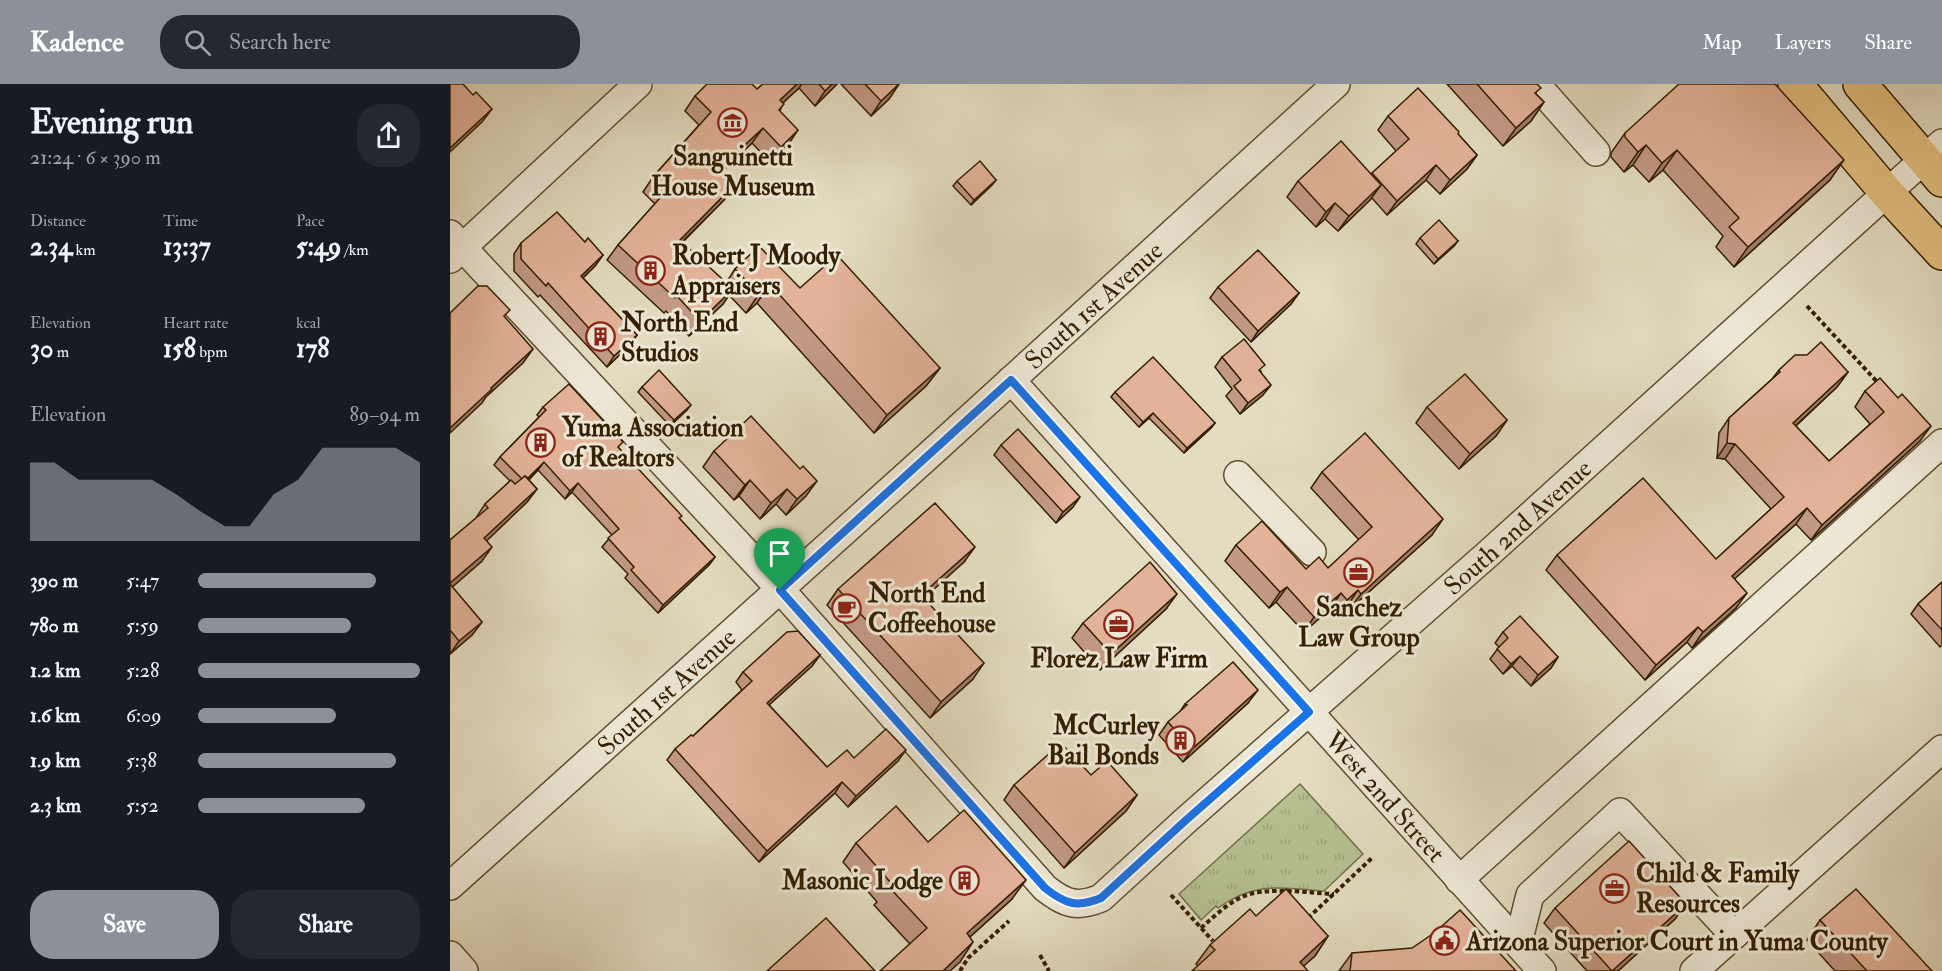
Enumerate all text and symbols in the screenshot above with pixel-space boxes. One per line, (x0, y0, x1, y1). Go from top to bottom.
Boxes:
search box (160, 15, 580, 69)
text: Kadence (30, 25, 124, 60)
icon: search (181, 26, 214, 59)
text: Search here (229, 28, 331, 56)
text: Map (1702, 29, 1742, 56)
text: Layers (1775, 29, 1831, 56)
text: Share (1864, 29, 1912, 56)
text: Evening run (30, 102, 193, 143)
button: share (357, 104, 420, 167)
museum icon: Sanguinetti House Museum (717, 106, 749, 138)
place label: Sanguinetti House Museum (651, 141, 816, 203)
text: 21:24 · 6 × 390 m (30, 145, 161, 170)
text: Distance (30, 211, 86, 231)
text: Time (163, 211, 198, 231)
text: Pace (296, 211, 325, 231)
text: 2.34 (30, 231, 72, 263)
text: 13:37 (163, 231, 211, 263)
text: 5:49 (296, 231, 341, 263)
street label: South 1st Avenue (1019, 235, 1170, 377)
text: km (72, 240, 96, 260)
text: /km (341, 240, 369, 260)
place label: Robert J Moody Appraisers (671, 240, 842, 303)
building icon: Robert J Moody Appraisers (635, 254, 667, 286)
place label: North End Studios (620, 307, 738, 369)
text: Elevation (30, 313, 91, 333)
text: Heart rate (163, 313, 228, 333)
text: kcal (296, 313, 321, 333)
building icon: North End Studios (584, 321, 616, 353)
text: 30 (30, 333, 53, 365)
text: 158 (163, 333, 196, 365)
text: 178 (296, 333, 329, 365)
text: m (53, 342, 69, 362)
text: bpm (196, 342, 228, 362)
text: Elevation (30, 402, 106, 427)
text: 89–94 m (350, 402, 420, 427)
place label: Yuma Association of Realtors (561, 412, 744, 474)
building icon: Yuma Association of Realtors (525, 426, 557, 458)
street label: South 2nd Avenue (1438, 453, 1599, 602)
pin (754, 528, 805, 590)
icon: arrive (763, 537, 796, 570)
office icon: Sanchez Law Group (1343, 557, 1375, 589)
text: 390 m (30, 568, 78, 593)
text: 5:47 (126, 568, 159, 593)
place label: North End Coffeehouse (867, 578, 996, 640)
cafe icon: North End Coffeehouse (831, 592, 863, 624)
place label: Sanchez Law Group (1298, 592, 1420, 655)
office icon: Florez Law Firm (1103, 608, 1135, 640)
text: 780 m (30, 613, 79, 638)
text: 5:59 (126, 613, 159, 638)
street label: South 1st Avenue (591, 621, 743, 763)
place label: Florez Law Firm (1030, 643, 1209, 675)
text: 1.2 km (30, 658, 80, 683)
text: 5:28 (126, 658, 159, 683)
text: 1.6 km (30, 703, 80, 728)
text: 6:09 (126, 703, 162, 728)
place label: McCurley Bail Bonds (1048, 710, 1161, 772)
building icon: McCurley Bail Bonds (1164, 724, 1196, 756)
street label: West 2nd Street (1317, 724, 1452, 869)
text: 1.9 km (30, 748, 81, 773)
text: 5:38 (126, 748, 157, 773)
text: 2.3 km (30, 793, 81, 818)
text: 5:52 (126, 793, 159, 818)
place label: Child & Family Resources (1636, 858, 1801, 920)
building icon: Masonic Lodge (948, 864, 980, 896)
place label: Masonic Lodge (781, 865, 943, 898)
office icon: Child & Family Resources (1599, 872, 1631, 904)
button: Save (30, 890, 219, 959)
button: Share (231, 890, 420, 959)
public building icon: Arizona Superior Court in Yuma County (1429, 925, 1461, 957)
place label: Arizona Superior Court in Yuma County (1465, 926, 1889, 959)

